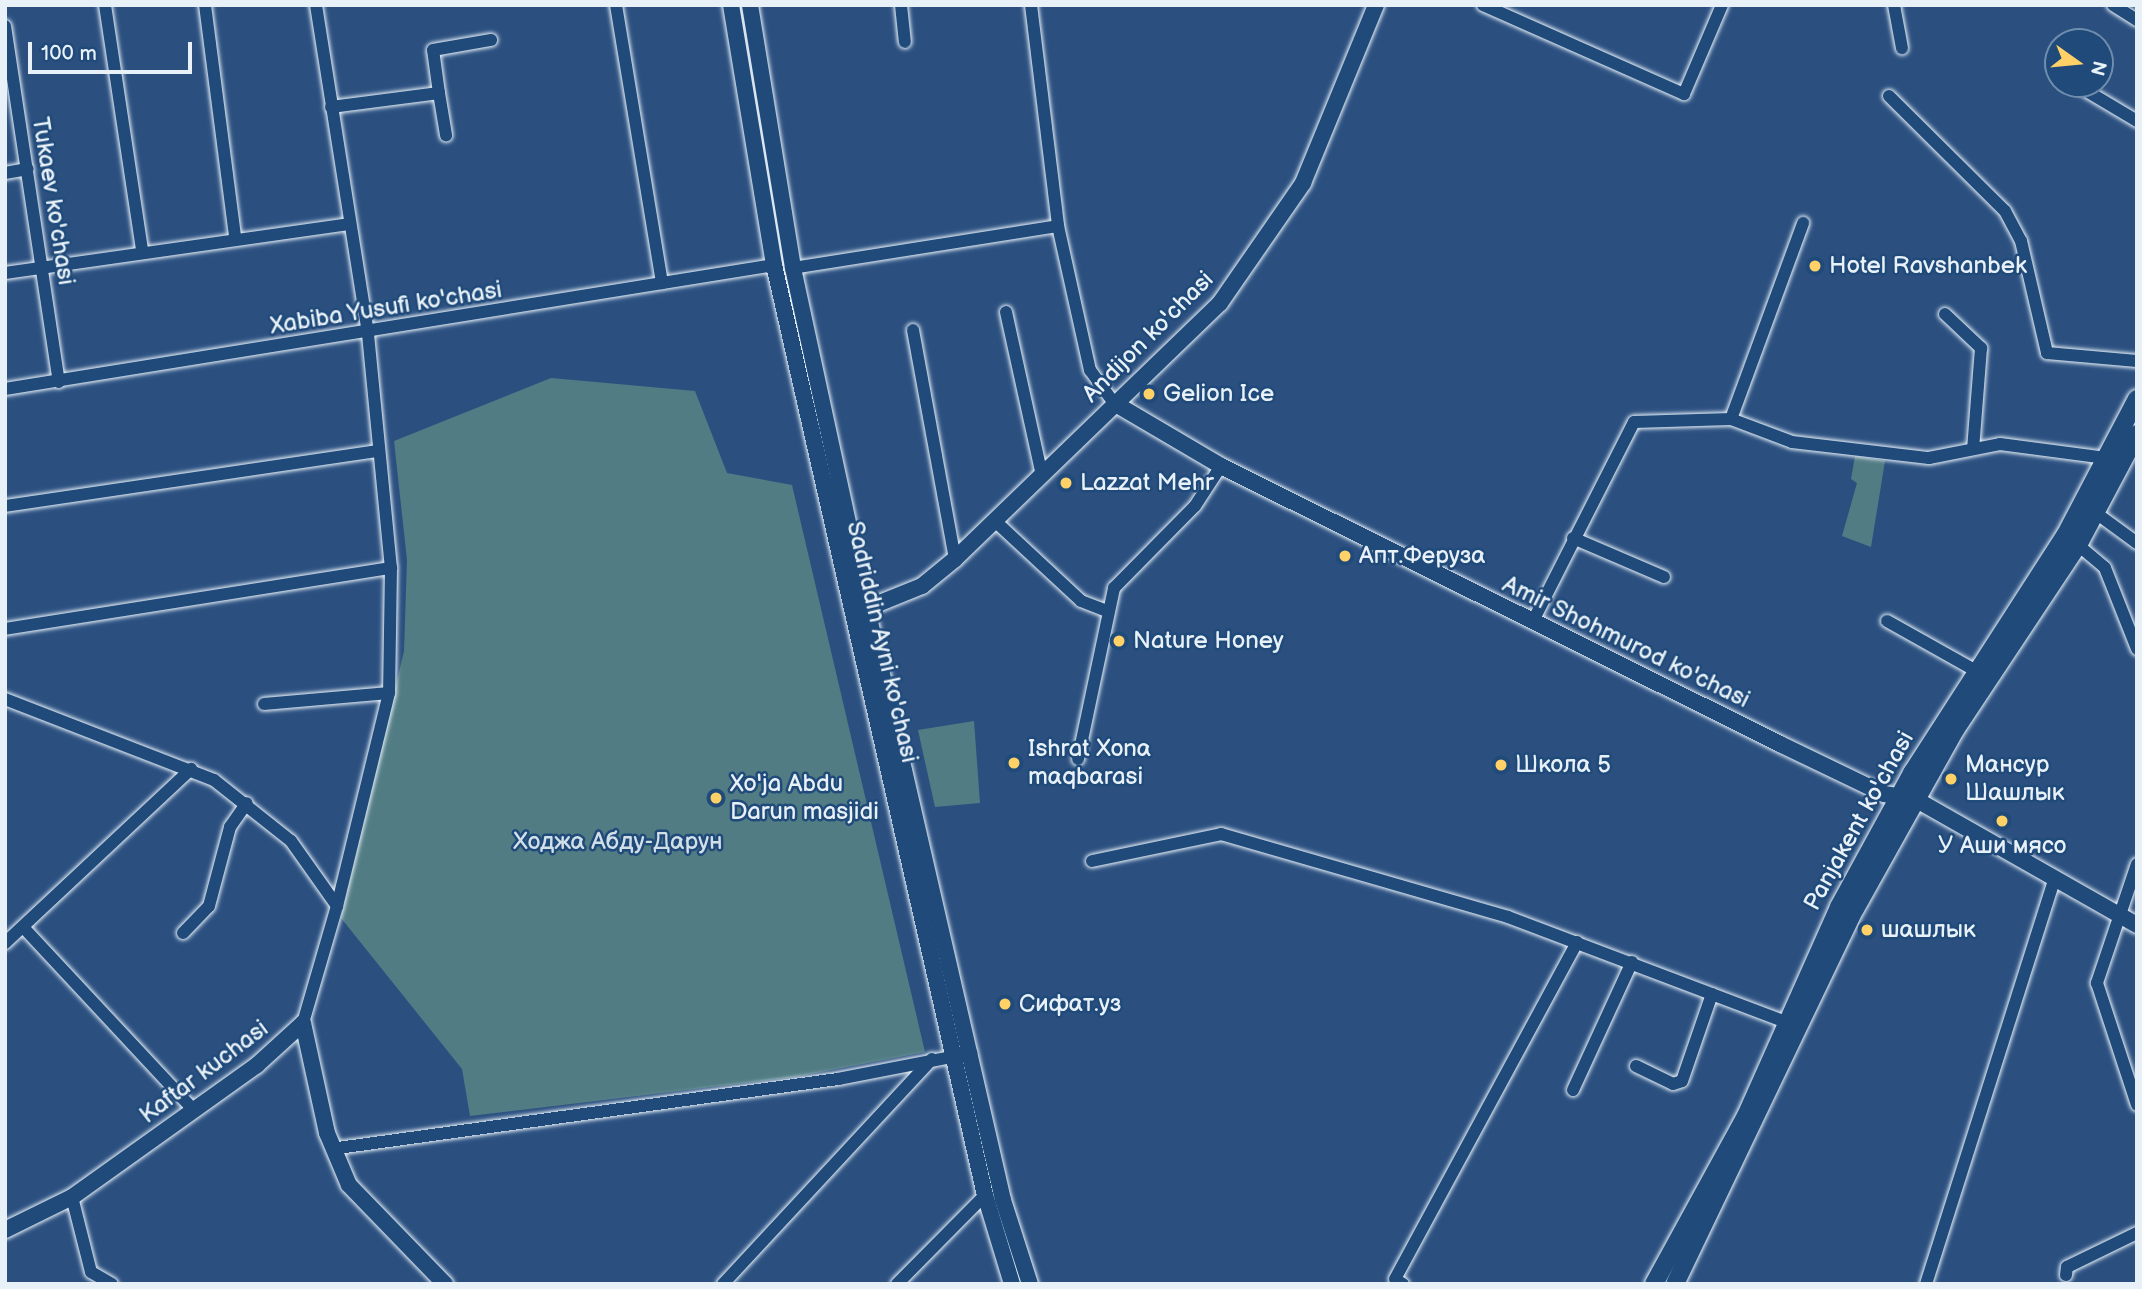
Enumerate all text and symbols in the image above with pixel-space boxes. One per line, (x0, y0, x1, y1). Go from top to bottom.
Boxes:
scale bar (32, 28, 196, 72)
north arrow (2044, 28, 2114, 98)
text: 100 m (41, 41, 97, 66)
text: N (2085, 58, 2111, 78)
street label: Tukaev ko'chasi (25, 115, 81, 287)
place label: Hotel Ravshanbek (1829, 252, 2027, 280)
marker: Hotel Ravshanbek (1807, 258, 1823, 274)
street label: Andijon ko'chasi (1076, 265, 1220, 409)
street label: Xabiba Yusufi ko'chasi (267, 275, 505, 341)
place label: Gelion Ice (1163, 380, 1274, 408)
marker: Gelion Ice (1141, 386, 1157, 402)
place label: Lazzat Mehr (1080, 469, 1214, 497)
marker: Lazzat Mehr (1058, 475, 1074, 491)
street label: Sadriddin Ayni ko'chasi (840, 519, 924, 765)
place label: Апт.Феруза (1359, 542, 1486, 570)
marker: Апт.Феруза (1337, 548, 1353, 564)
street label: Amir Shohmurod ko'chasi (1498, 569, 1754, 715)
place label: Nature Honey (1133, 627, 1284, 655)
marker: Nature Honey (1111, 633, 1127, 649)
street label: Panjakent ko'chasi (1798, 726, 1920, 916)
place label: Ishrat Хоnа mаqbаrasi (1028, 735, 1151, 791)
place label: Школа 5 (1515, 751, 1611, 779)
place label: Мансур Шашлык (1965, 751, 2065, 807)
marker: Ishrat Хоnа mаqbаrasi (1006, 755, 1022, 771)
marker: Школа 5 (1493, 757, 1509, 773)
place label: Xo'ja Abdu Darun masjidi (730, 770, 879, 826)
marker: Мансур Шашлык (1943, 771, 1959, 787)
marker: Xo'ja Abdu Darun masjidi (708, 790, 724, 806)
marker: У Аши мясо (1994, 813, 2010, 829)
park label: Ходжа Абду-Дарун (513, 828, 723, 856)
place label: У Аши мясо (1938, 832, 2066, 860)
place label: шашлык (1881, 916, 1976, 944)
marker: шашлык (1859, 922, 1875, 938)
place label: Сифат.уз (1019, 990, 1121, 1018)
marker: Сифат.уз (997, 996, 1013, 1012)
street label: Kaftar kuchasi (134, 1014, 274, 1130)

